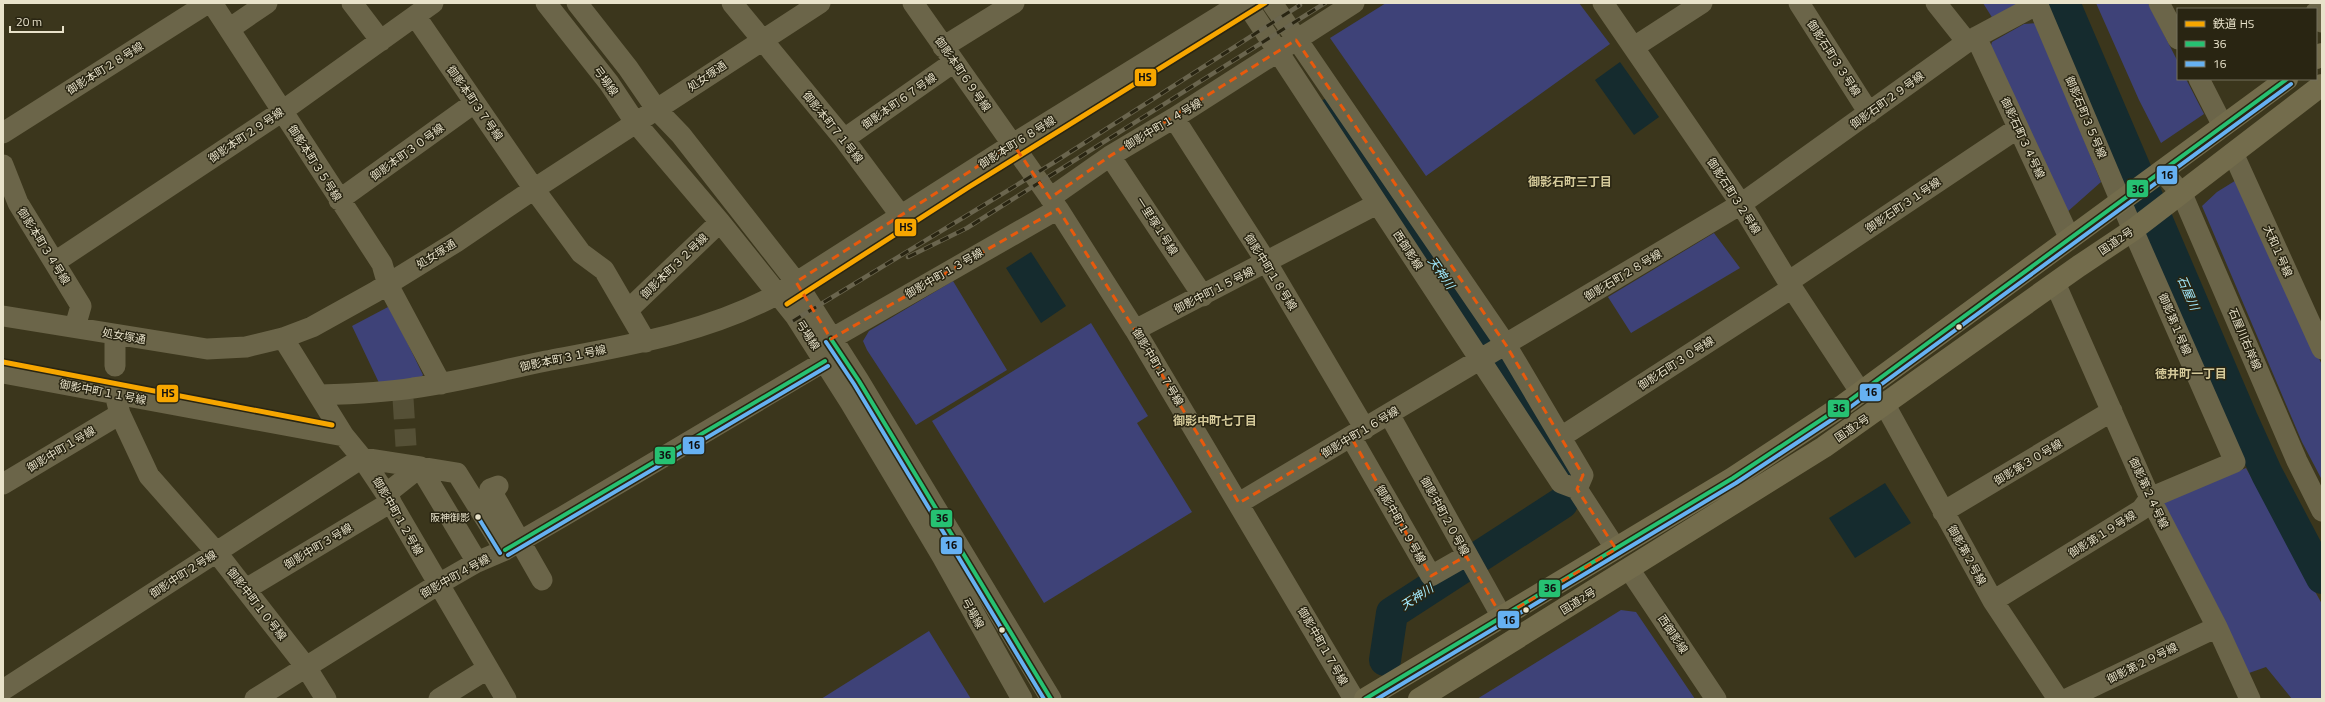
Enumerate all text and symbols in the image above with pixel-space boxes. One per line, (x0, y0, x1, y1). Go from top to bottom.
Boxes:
scale bar (10, 8, 63, 34)
legend (2177, 8, 2317, 80)
text: 20 m (16, 12, 42, 31)
text: 鉄道 HS (2213, 14, 2254, 33)
street label: 御影石町３３号線 (1803, 16, 1865, 99)
street label: 御影本町６９号線 (931, 33, 995, 115)
text: 36 (2213, 34, 2227, 53)
street label: 御影本町２８号線 (63, 38, 147, 99)
text: 16 (2213, 54, 2227, 73)
street label: 処女塚通 (684, 57, 730, 95)
street label: 御影本町３７号線 (443, 62, 507, 144)
street label: 弓場線 (590, 63, 622, 99)
line badge: HS (1134, 68, 1157, 87)
street label: 御影石町２９号線 (1846, 68, 1927, 133)
street label: 御影本町６７号線 (858, 69, 940, 133)
text: HS (1138, 69, 1152, 85)
street label: 御影石町３５号線 (2061, 72, 2111, 161)
street label: 御影本町７１号線 (798, 87, 867, 166)
street label: 御影中町１４号線 (1120, 94, 1205, 154)
street label: 御影石町３４号線 (1997, 94, 2049, 181)
street label: 御影本町２９号線 (204, 104, 287, 167)
street label: 御影本町６８号線 (975, 112, 1059, 173)
street label: 御影本町３０号線 (366, 120, 447, 185)
street label: 御影本町３５号線 (284, 121, 346, 204)
street label: 御影石町３２号線 (1703, 154, 1765, 237)
line badge: 16 (2156, 165, 2178, 185)
text: 16 (2161, 167, 2173, 183)
district label: 御影石町三丁目 (1528, 172, 1612, 191)
street label: 御影石町３１号線 (1861, 174, 1944, 237)
line badge: 36 (2126, 179, 2149, 198)
text: 36 (2132, 181, 2144, 197)
street label: 一里塚１号線 (1132, 194, 1182, 258)
street label: 御影本町３４号線 (13, 204, 74, 288)
line badge: HS (894, 218, 917, 237)
text: HS (899, 219, 913, 235)
street label: 国道2号 (2095, 223, 2137, 259)
street label: 大和１号線 (2260, 223, 2296, 279)
street label: 西御影線 (1389, 227, 1427, 273)
street label: 御影本町３２号線 (636, 230, 711, 303)
street label: 御影中町１８号線 (1240, 230, 1301, 314)
street label: 処女塚通 (413, 236, 459, 272)
street label: 御影中町１３号線 (901, 244, 986, 302)
street label: 御影石町２８号線 (1580, 245, 1665, 305)
water label: 天神川 (1423, 253, 1461, 295)
street label: 御影中町１５号線 (1170, 263, 1257, 318)
water label: 石屋川 (2173, 273, 2205, 315)
street label: 御影第１号線 (2154, 290, 2195, 358)
street label: 石屋川右岸線 (2225, 305, 2265, 373)
street label: 弓場線 (792, 317, 824, 353)
unlabelled marker (1954, 322, 1964, 332)
street label: 処女塚通 (101, 324, 147, 348)
street label: 御影中町１７号線 (1128, 324, 1188, 409)
street label: 御影石町３０号線 (1634, 332, 1717, 394)
street label: 御影本町３１号線 (517, 341, 608, 375)
district label: 徳井町一丁目 (2155, 364, 2227, 383)
street label: 御影中町１１号線 (57, 376, 148, 408)
line badge: 16 (1859, 383, 1882, 402)
line badge: HS (156, 384, 179, 403)
text: 16 (1865, 384, 1877, 400)
text: HS (161, 385, 175, 401)
line badge: 36 (1827, 399, 1850, 418)
text: 36 (1833, 400, 1845, 416)
street label: 御影中町１６号線 (1317, 402, 1402, 462)
street label: 国道2号 (1831, 410, 1873, 446)
district label: 御影中町七丁目 (1173, 411, 1257, 430)
street label: 御影中町１号線 (23, 422, 98, 476)
street label: 御影第３０号線 (1990, 435, 2065, 489)
line badge: 16 (682, 436, 705, 455)
text: 16 (688, 437, 700, 453)
line badge: 36 (654, 446, 676, 465)
text: 36 (659, 447, 671, 463)
street label: 御影第２４号線 (2125, 454, 2173, 531)
street label: 御影中町１２号線 (369, 473, 427, 558)
street label: 御影中町２０号線 (1416, 473, 1473, 558)
street label: 御影中町１９号線 (1372, 481, 1430, 566)
street label: 御影第１９号線 (2064, 507, 2139, 562)
line badge: 36 (930, 509, 953, 528)
place label: 阪神御影 (430, 510, 470, 525)
text: 36 (936, 510, 948, 526)
marker: 阪神御影 (473, 512, 483, 522)
street label: 御影中町３号線 (280, 519, 355, 573)
street label: 御影第２号線 (1944, 521, 1990, 588)
line badge: 16 (940, 536, 963, 555)
text: 16 (945, 537, 957, 553)
street label: 御影中町２号線 (146, 546, 220, 602)
street label: 御影中町４号線 (417, 550, 493, 602)
street label: 御影中町１０号線 (223, 564, 290, 644)
water label: 天神川 (1396, 578, 1439, 614)
line badge: 36 (1538, 579, 1561, 598)
text: 36 (1544, 580, 1556, 596)
street label: 国道2号 (1557, 584, 1599, 618)
street label: 弓場線 (958, 595, 988, 631)
street label: 御影中町１７号線 (1294, 603, 1352, 688)
unlabelled marker (1521, 605, 1531, 615)
line badge: 16 (1497, 610, 1520, 629)
street label: 西御影線 (1654, 611, 1692, 657)
text: 16 (1503, 612, 1515, 628)
unlabelled marker (997, 625, 1007, 635)
street label: 御影第２９号線 (2103, 639, 2180, 688)

